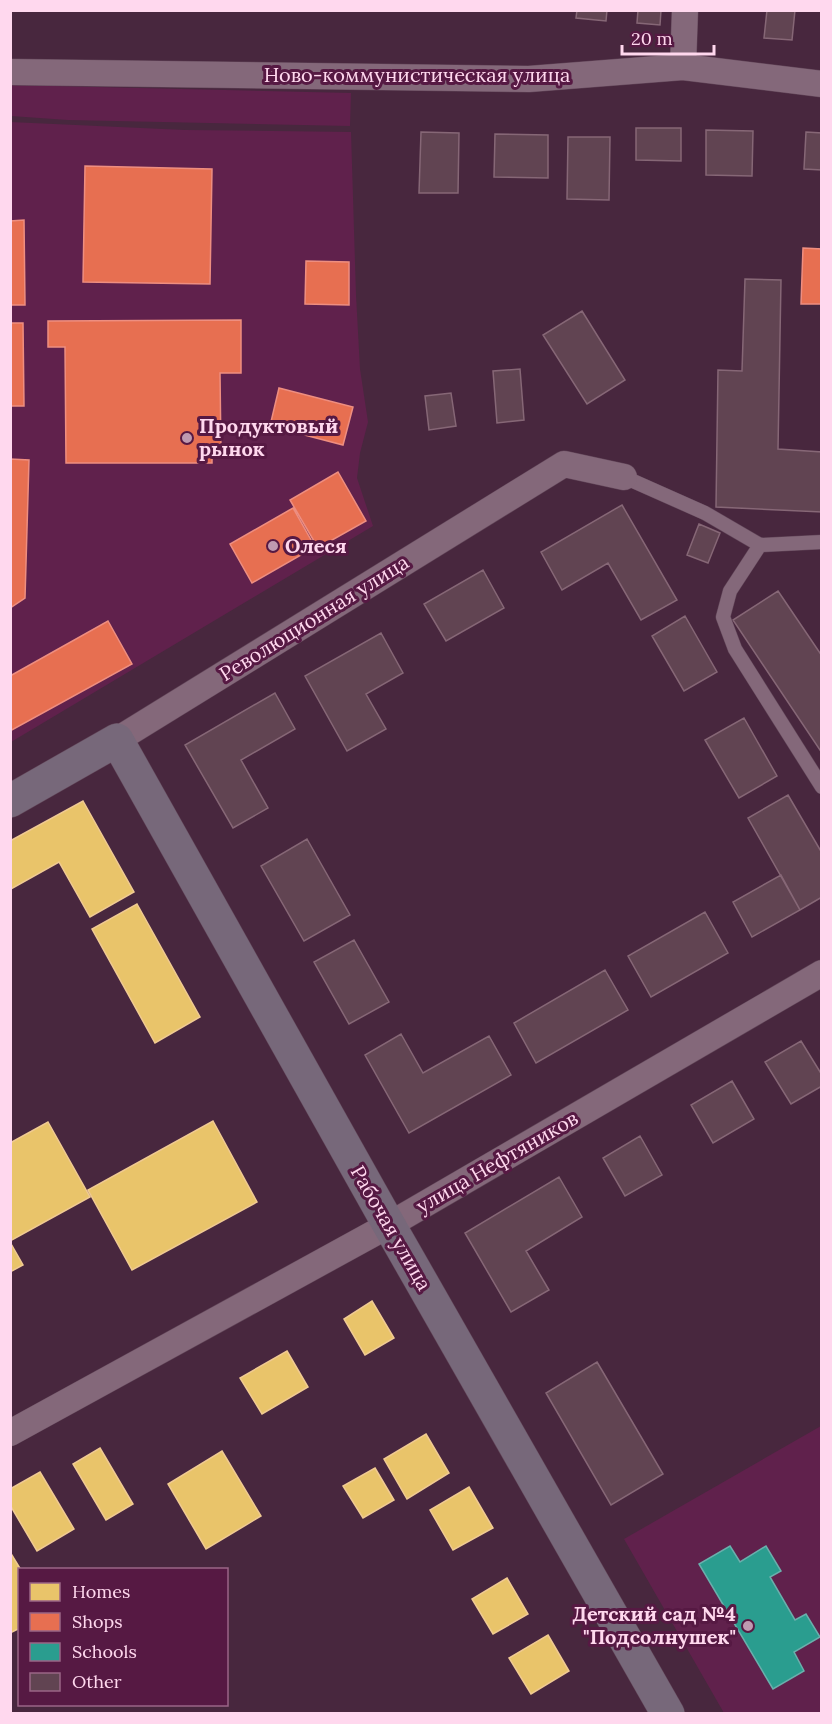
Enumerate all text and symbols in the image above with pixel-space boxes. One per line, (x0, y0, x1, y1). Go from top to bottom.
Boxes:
scale bar (622, 18, 714, 56)
text: 20 m (631, 27, 673, 50)
street label: Ново-коммунистическая улица (264, 62, 570, 87)
place label: Продуктовый рынок (199, 413, 338, 461)
marker: Продуктовый рынок (180, 431, 194, 445)
place label: Олеся (285, 533, 347, 558)
marker: Олеся (266, 539, 280, 553)
street label: Революционная улица (214, 549, 413, 686)
street label: улица Нефтяников (411, 1105, 582, 1218)
street label: Рабочая улица (346, 1161, 437, 1295)
legend (18, 1568, 228, 1706)
text: Homes (72, 1580, 130, 1603)
place label: Детский сад №4 "Подсолнушек" (572, 1601, 736, 1649)
text: Shops (72, 1610, 123, 1633)
marker: Детский сад №4 "Подсолнушек" (741, 1619, 755, 1633)
text: Schools (72, 1640, 137, 1663)
text: Other (72, 1670, 122, 1693)

